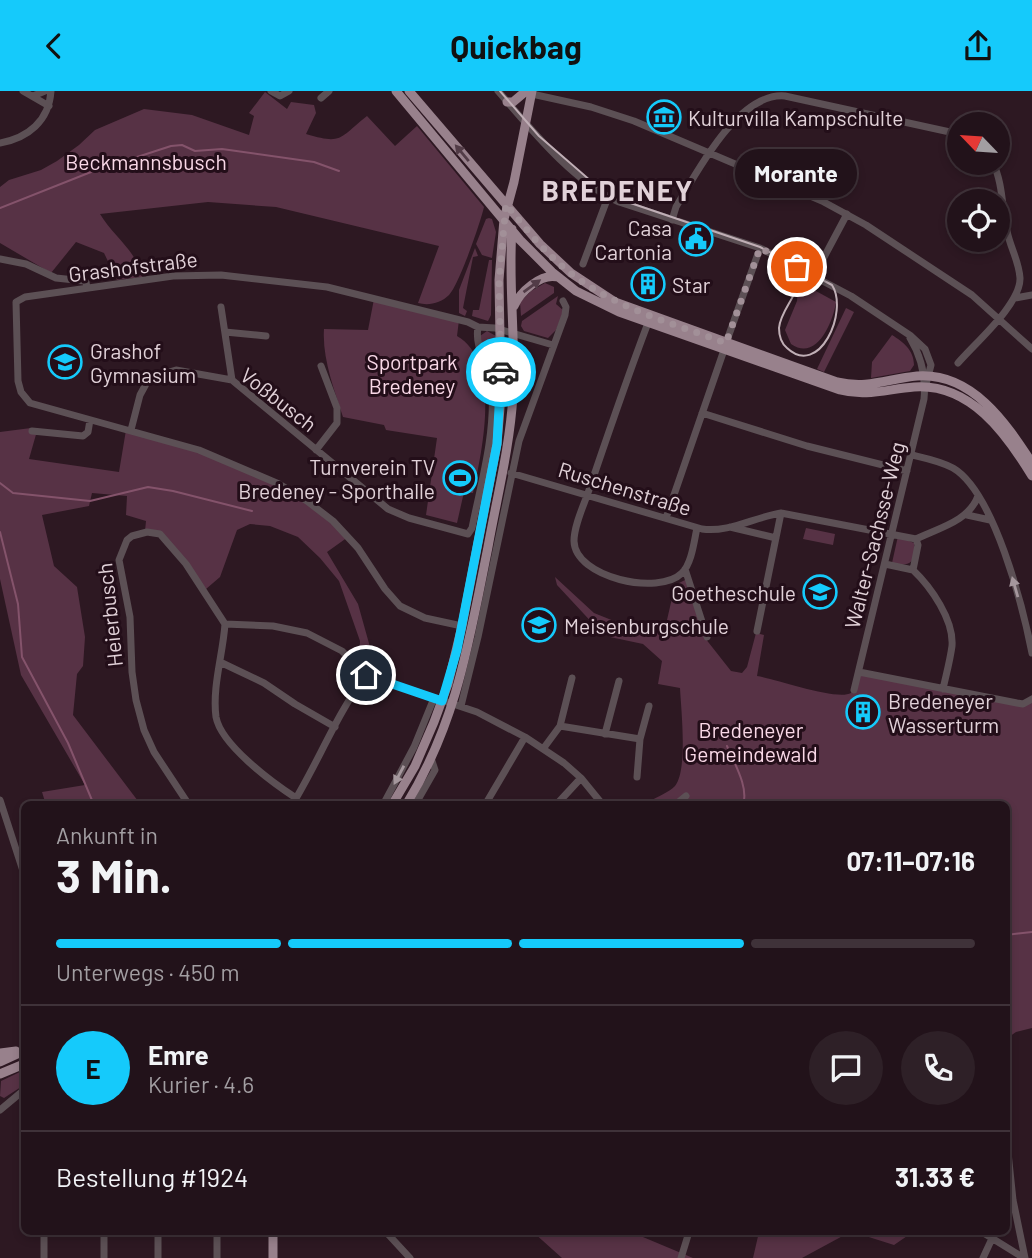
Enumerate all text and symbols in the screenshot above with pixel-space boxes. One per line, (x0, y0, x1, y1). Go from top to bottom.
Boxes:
icon: back (35, 27, 73, 65)
text: Quickbag (450, 27, 582, 65)
icon: share (959, 27, 997, 65)
museum icon: Kulturvilla Kampschulte (645, 98, 683, 136)
place label: Kulturvilla Kampschulte (688, 105, 903, 130)
north arrow (947, 112, 1010, 175)
map controls (947, 112, 1010, 252)
one-way arrow (455, 144, 470, 161)
callout: Morante (736, 148, 858, 197)
park label: Beckmannsbusch (65, 149, 227, 174)
text: Morante (754, 159, 838, 187)
district label: BREDENEY (542, 173, 694, 207)
button: locate (947, 189, 1010, 252)
place label: Casa Cartonia (595, 215, 672, 264)
public building icon: Casa Cartonia (677, 220, 715, 258)
pin (767, 237, 827, 297)
street label: Grashofstraße (67, 246, 199, 286)
icon: bag (778, 248, 816, 286)
building icon: Star (629, 265, 667, 303)
place label: Star (672, 272, 711, 297)
one-way arrow (523, 279, 541, 293)
courier (466, 337, 536, 407)
place label: Grashof Gymnasium (90, 338, 196, 387)
school or university icon: Grashof Gymnasium (46, 343, 84, 381)
park label: Sportpark Bredeney (366, 349, 458, 398)
icon: car (482, 353, 520, 391)
street label: Voßbusch (236, 362, 322, 436)
street label: Walter-Sachsse-Weg (839, 439, 909, 631)
place label: Turnverein TV Bredeney - Sporthalle (238, 454, 435, 503)
street label: Ruschenstraße (555, 456, 695, 520)
sports icon: Turnverein TV Bredeney - Sporthalle (441, 459, 479, 497)
street label: Heierbusch (91, 562, 127, 668)
school or university icon: Goetheschule (801, 573, 839, 611)
one-way arrow (1009, 576, 1019, 597)
place label: Goetheschule (671, 580, 796, 605)
school or university icon: Meisenburgschule (520, 606, 558, 644)
place label: Meisenburgschule (564, 613, 729, 638)
pin (336, 645, 396, 705)
icon: home (347, 656, 385, 694)
place label: Bredeneyer Wasserturm (888, 688, 999, 737)
building icon: Bredeneyer Wasserturm (844, 693, 882, 731)
park label: Bredeneyer Gemeindewald (684, 717, 818, 766)
one-way arrow (394, 765, 406, 785)
text: Ankunft in (56, 821, 158, 849)
text: 07:11–07:16 (847, 845, 975, 876)
text: 3 Min. (56, 847, 172, 902)
text: Unterwegs · 450 m (56, 958, 239, 986)
button: chat (809, 1031, 883, 1105)
button: phone (901, 1031, 975, 1105)
text: Emre (148, 1039, 209, 1070)
text: E (85, 1053, 101, 1084)
text: Kurier · 4.6 (148, 1070, 254, 1098)
text: Bestellung #1924 (56, 1161, 248, 1192)
text: 31.33 € (895, 1161, 975, 1192)

